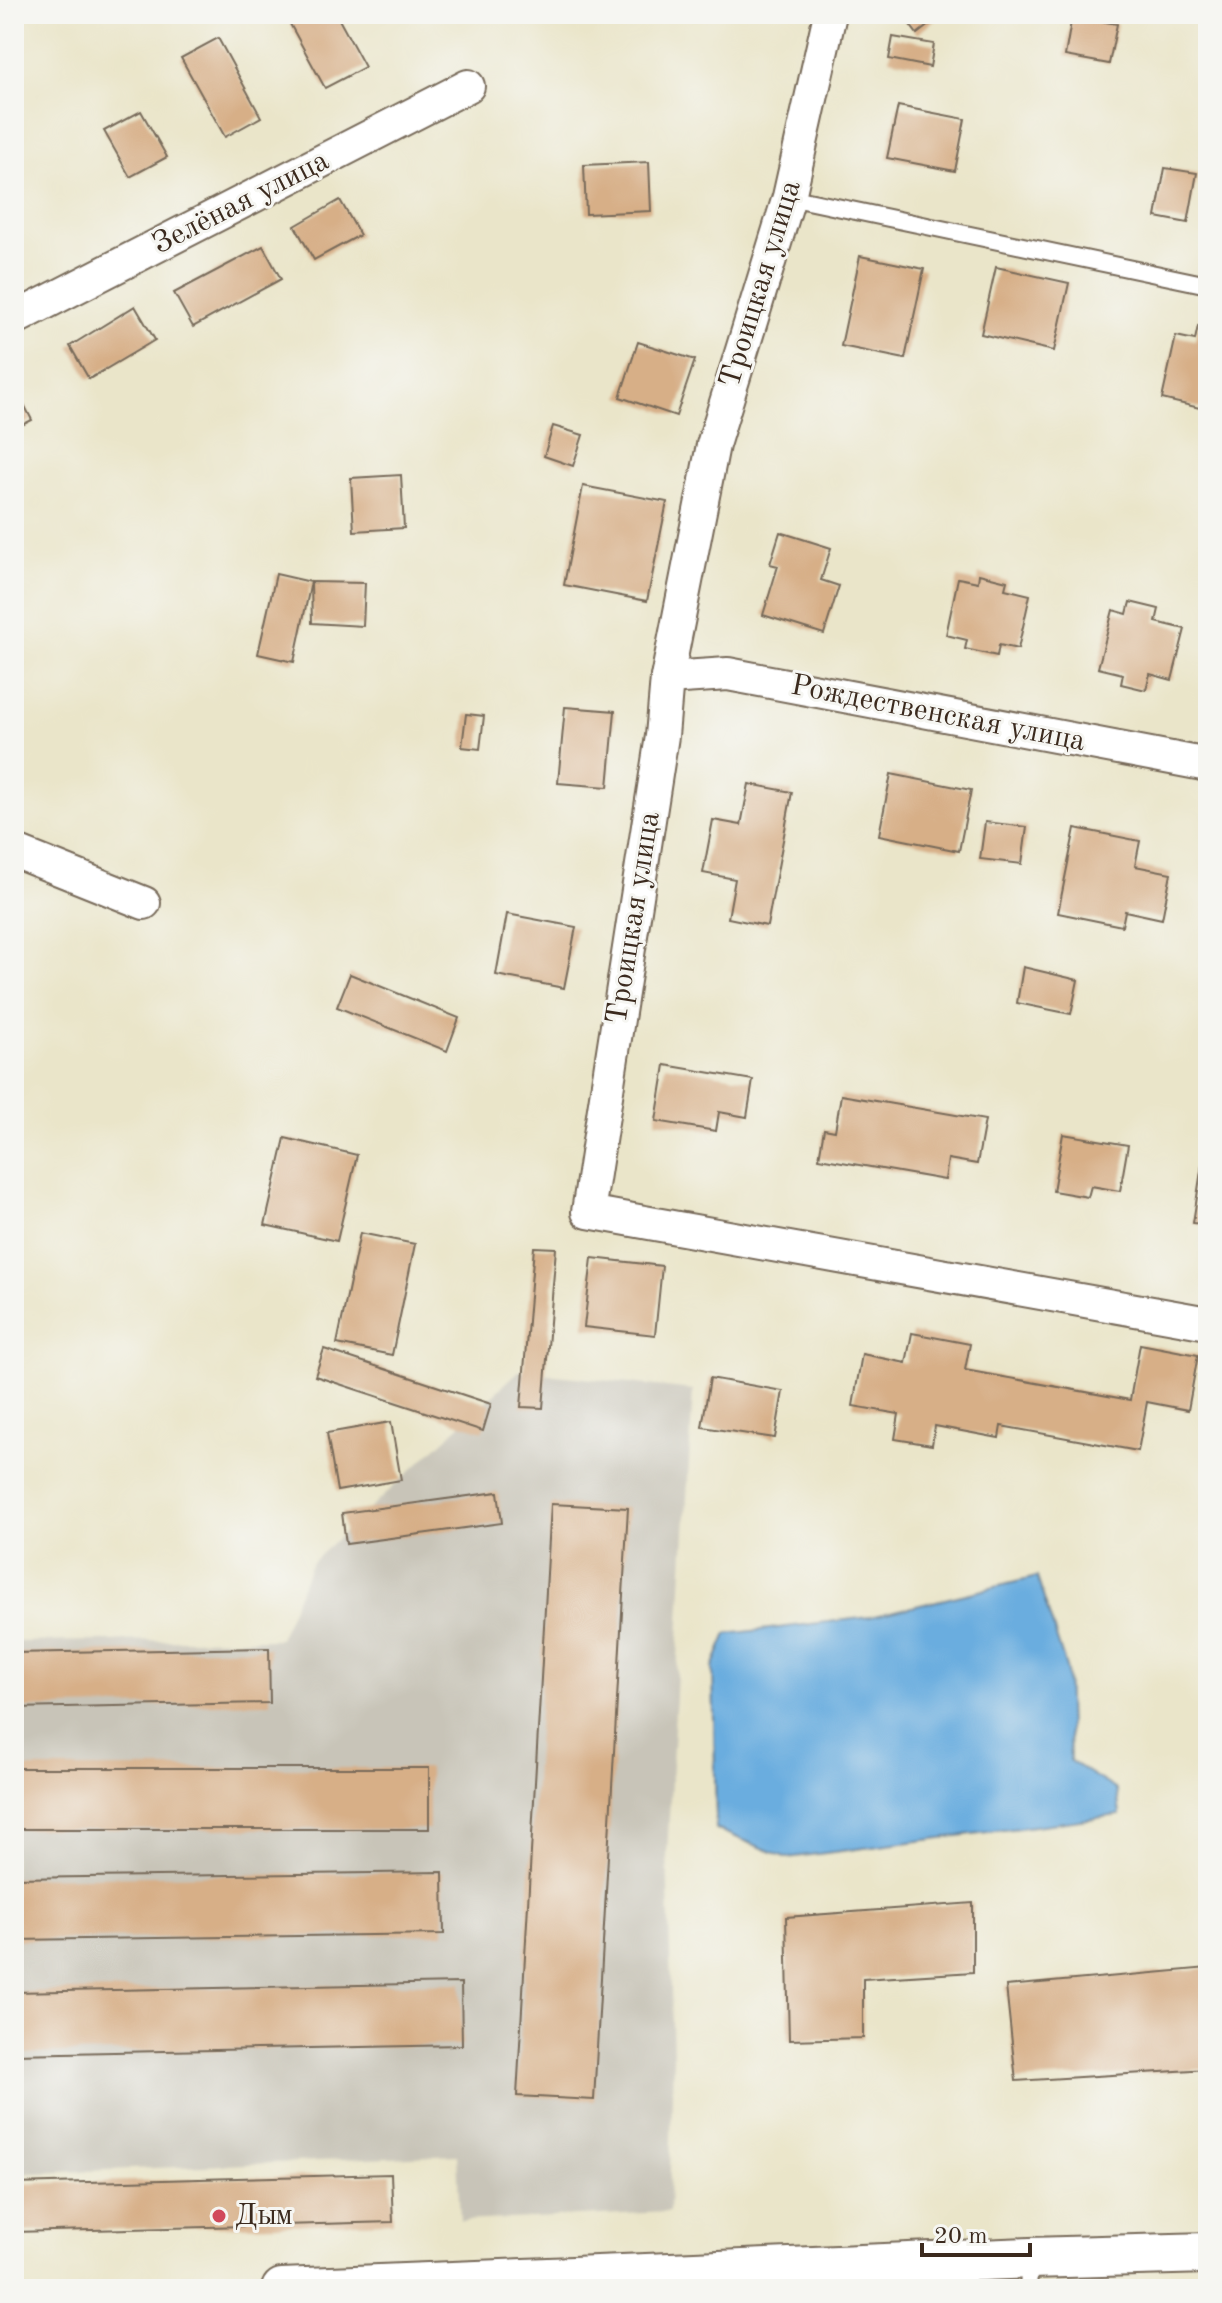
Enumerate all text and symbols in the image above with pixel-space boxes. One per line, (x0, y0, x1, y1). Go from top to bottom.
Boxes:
street label: Зелёная улица (148, 146, 334, 260)
street label: Троицкая улица (715, 177, 807, 391)
street label: Рождественская улица (788, 671, 1088, 757)
street label: Троицкая улица (602, 809, 666, 1027)
place label: Дым (235, 2201, 293, 2231)
marker: Дым (210, 2207, 228, 2225)
scale bar (922, 2207, 1030, 2257)
text: 20 m (934, 2225, 988, 2249)

